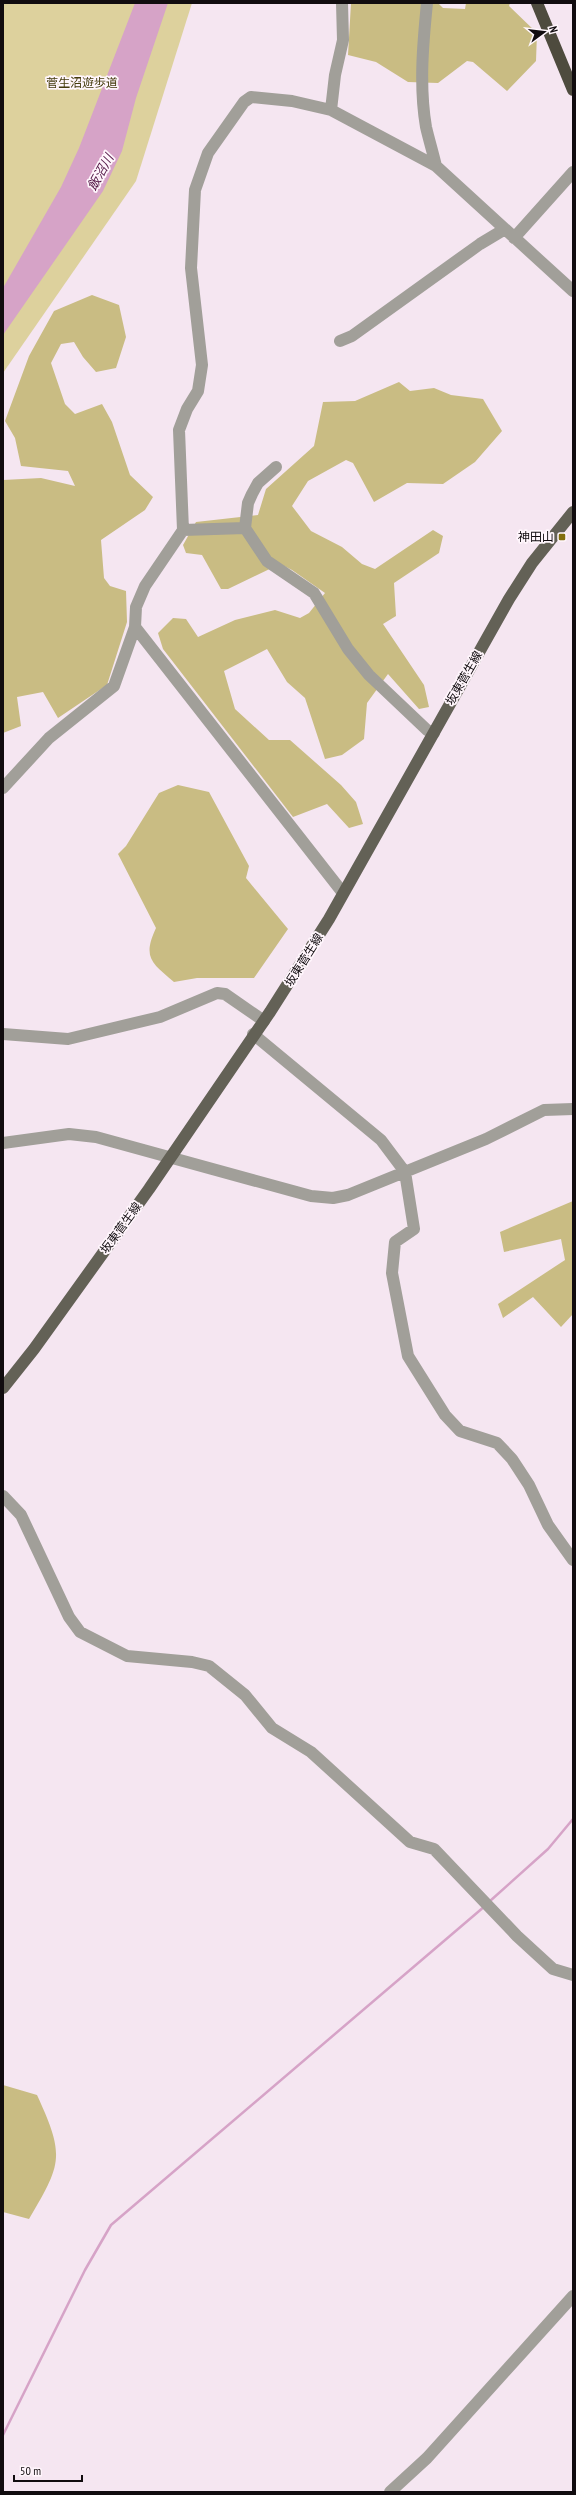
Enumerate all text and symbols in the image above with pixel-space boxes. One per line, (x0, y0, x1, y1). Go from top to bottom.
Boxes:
north arrow (524, 12, 564, 52)
text: N (546, 25, 561, 34)
park label: 菅生沼遊歩道 (46, 75, 118, 90)
water label: 飯沼川 (84, 149, 118, 193)
place label: 神田山 (518, 529, 554, 544)
marker: 神田山 (557, 532, 567, 542)
street label: 坂東菅生線 (442, 648, 485, 707)
street label: 坂東菅生線 (281, 930, 326, 989)
street label: 坂東菅生線 (97, 1199, 144, 1256)
scale bar (14, 2457, 82, 2483)
text: 50 m (20, 2463, 41, 2478)

